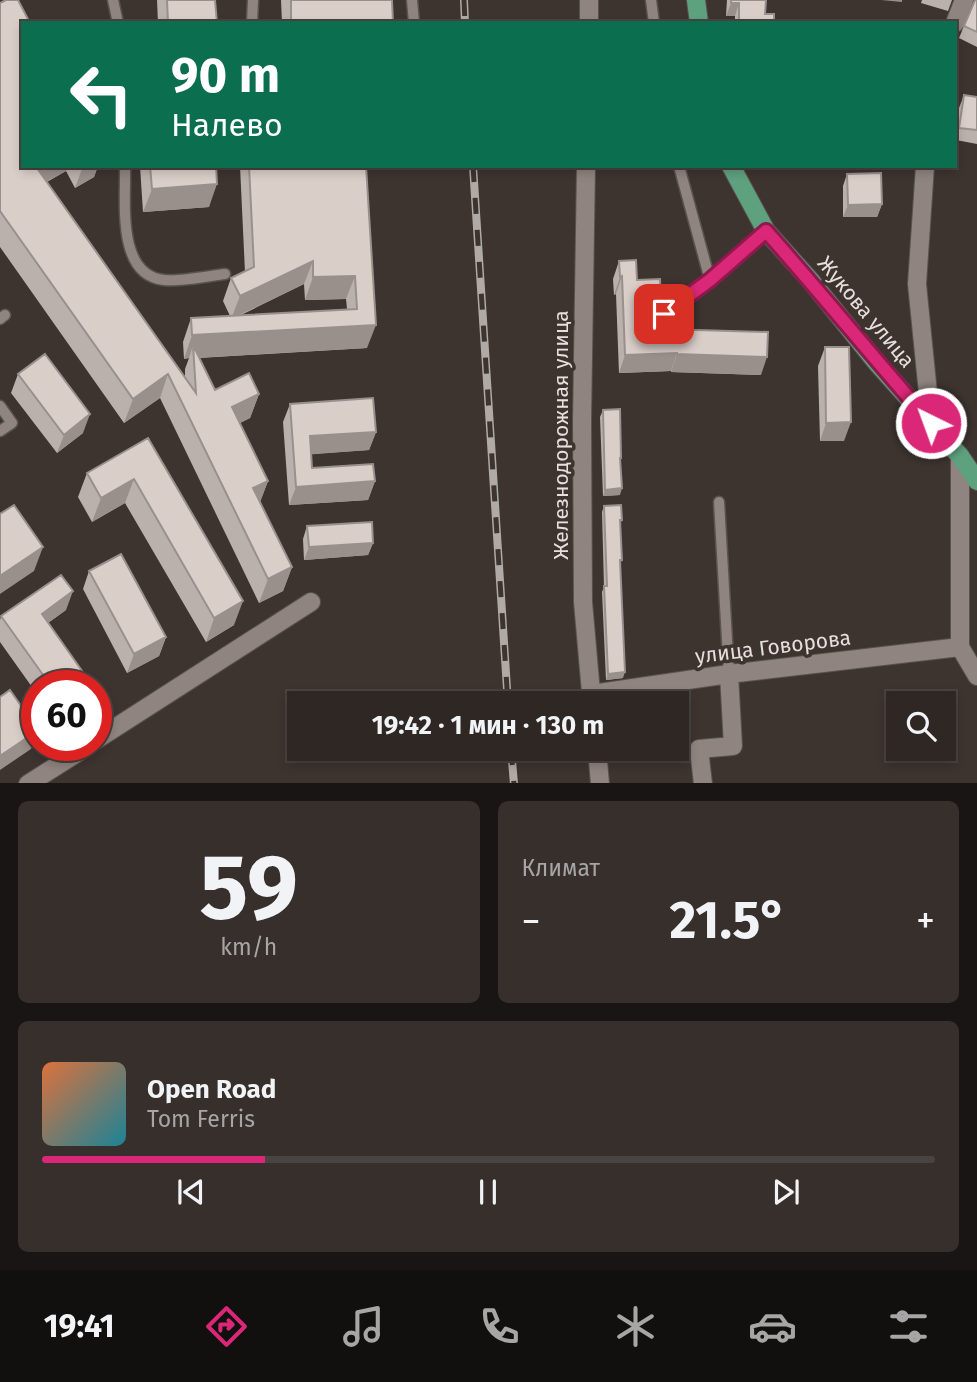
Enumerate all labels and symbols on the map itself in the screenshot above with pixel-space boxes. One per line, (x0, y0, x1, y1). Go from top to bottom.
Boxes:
street label: Жукова улица (812, 251, 920, 373)
pin (634, 284, 694, 344)
street label: Железнодорожная улица (548, 310, 574, 560)
position arrow (894, 386, 968, 460)
street label: улица Говорова (694, 625, 852, 669)
speed limit sign: 60 (21, 670, 112, 761)

